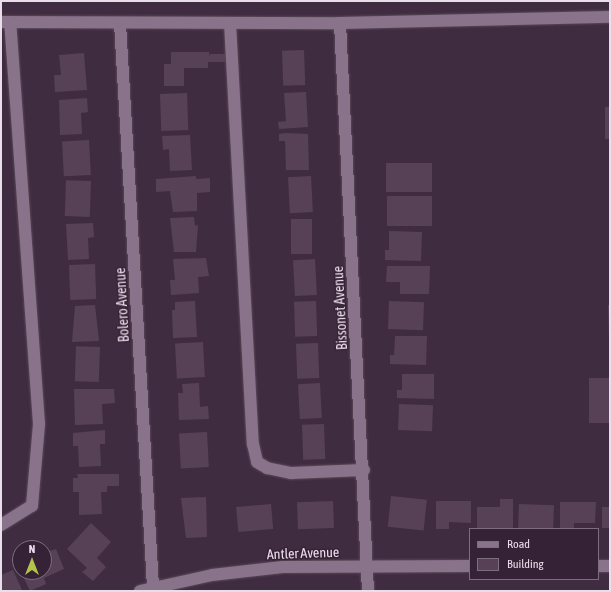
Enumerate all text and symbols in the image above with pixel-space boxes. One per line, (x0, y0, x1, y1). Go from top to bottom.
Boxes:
street label: Bissonet Avenue (329, 266, 351, 350)
street label: Bolero Avenue (112, 267, 132, 343)
legend (469, 528, 599, 580)
text: Road (507, 537, 530, 551)
north arrow (12, 540, 52, 580)
text: N (29, 543, 35, 555)
street label: Antler Avenue (267, 543, 339, 563)
text: Building (507, 557, 544, 571)

